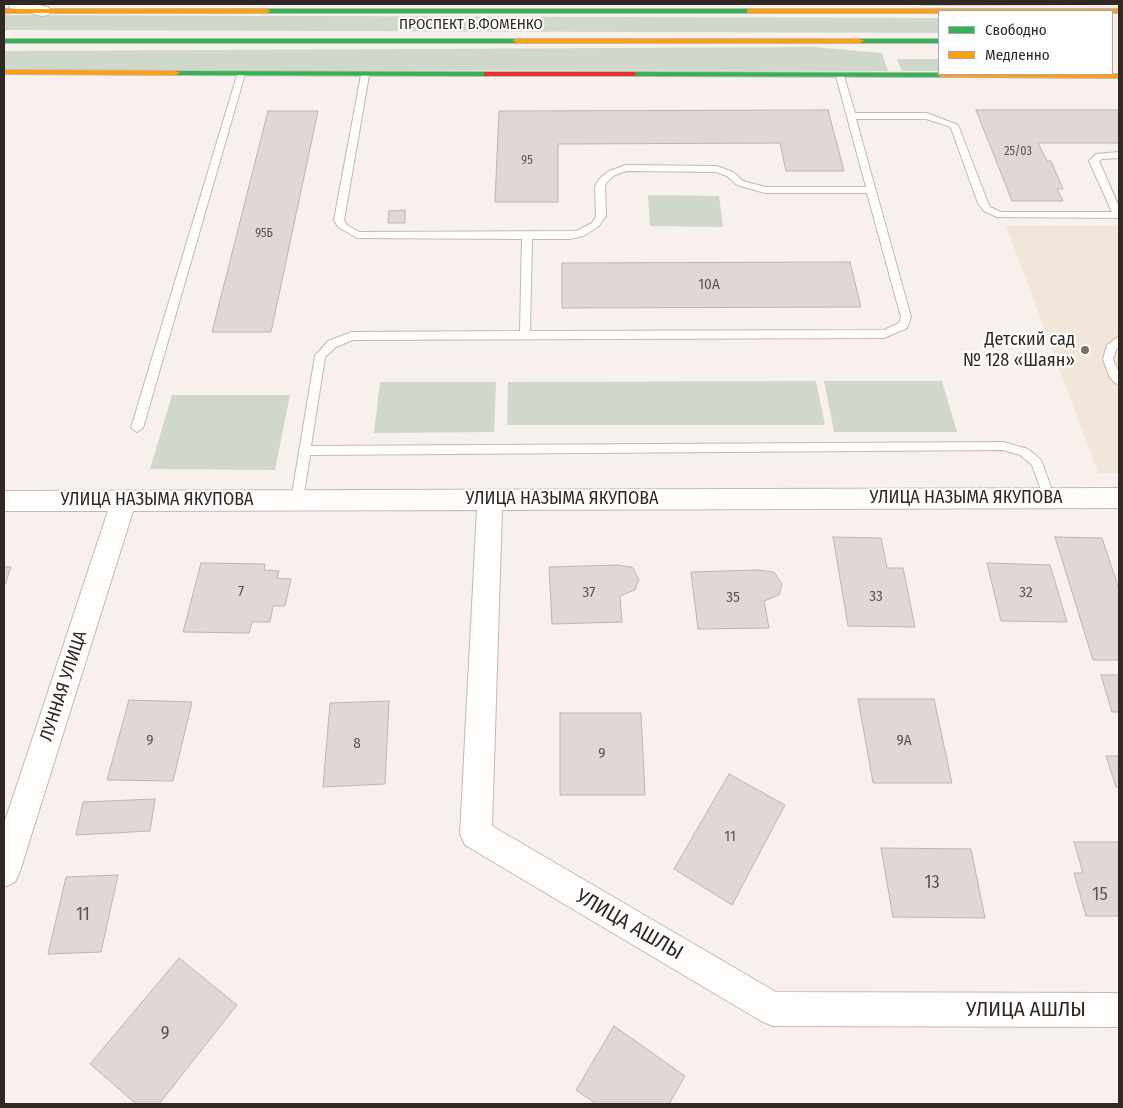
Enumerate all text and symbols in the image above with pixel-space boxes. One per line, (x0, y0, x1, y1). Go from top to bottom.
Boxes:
legend (938, 10, 1113, 75)
street label: ПРОСПЕКТ В.ФОМЕНКО (399, 16, 543, 34)
text: Свободно (985, 21, 1047, 39)
text: Медленно (985, 46, 1050, 64)
house number: 25/03 (1004, 145, 1032, 159)
house number: 95 (521, 154, 533, 168)
house number: 95Б (255, 227, 273, 241)
house number: 10А (698, 276, 720, 294)
place label: Детский сад № 128 «Шаян» (963, 329, 1075, 372)
marker: Детский сад № 128 «Шаян» (1079, 344, 1091, 356)
street label: УЛИЦА НАЗЫМА ЯКУПОВА (870, 487, 1062, 509)
street label: УЛИЦА НАЗЫМА ЯКУПОВА (466, 488, 658, 510)
street label: УЛИЦА НАЗЫМА ЯКУПОВА (61, 489, 253, 511)
house number: 7 (238, 583, 244, 601)
house number: 37 (583, 584, 595, 602)
house number: 32 (1019, 584, 1033, 602)
house number: 33 (869, 588, 883, 606)
house number: 35 (726, 589, 740, 607)
street label: ЛУННАЯ УЛИЦА (36, 628, 92, 744)
house number: 9 (146, 732, 154, 750)
house number: 9А (896, 732, 912, 750)
house number: 8 (353, 735, 361, 753)
house number: 9 (598, 745, 606, 763)
house number: 11 (724, 828, 736, 846)
house number: 13 (924, 872, 940, 894)
street label: УЛИЦА АШЛЫ (571, 884, 687, 966)
house number: 15 (1092, 884, 1108, 906)
house number: 11 (76, 904, 90, 926)
street label: УЛИЦА АШЛЫ (966, 997, 1086, 1023)
house number: 9 (161, 1023, 169, 1045)

